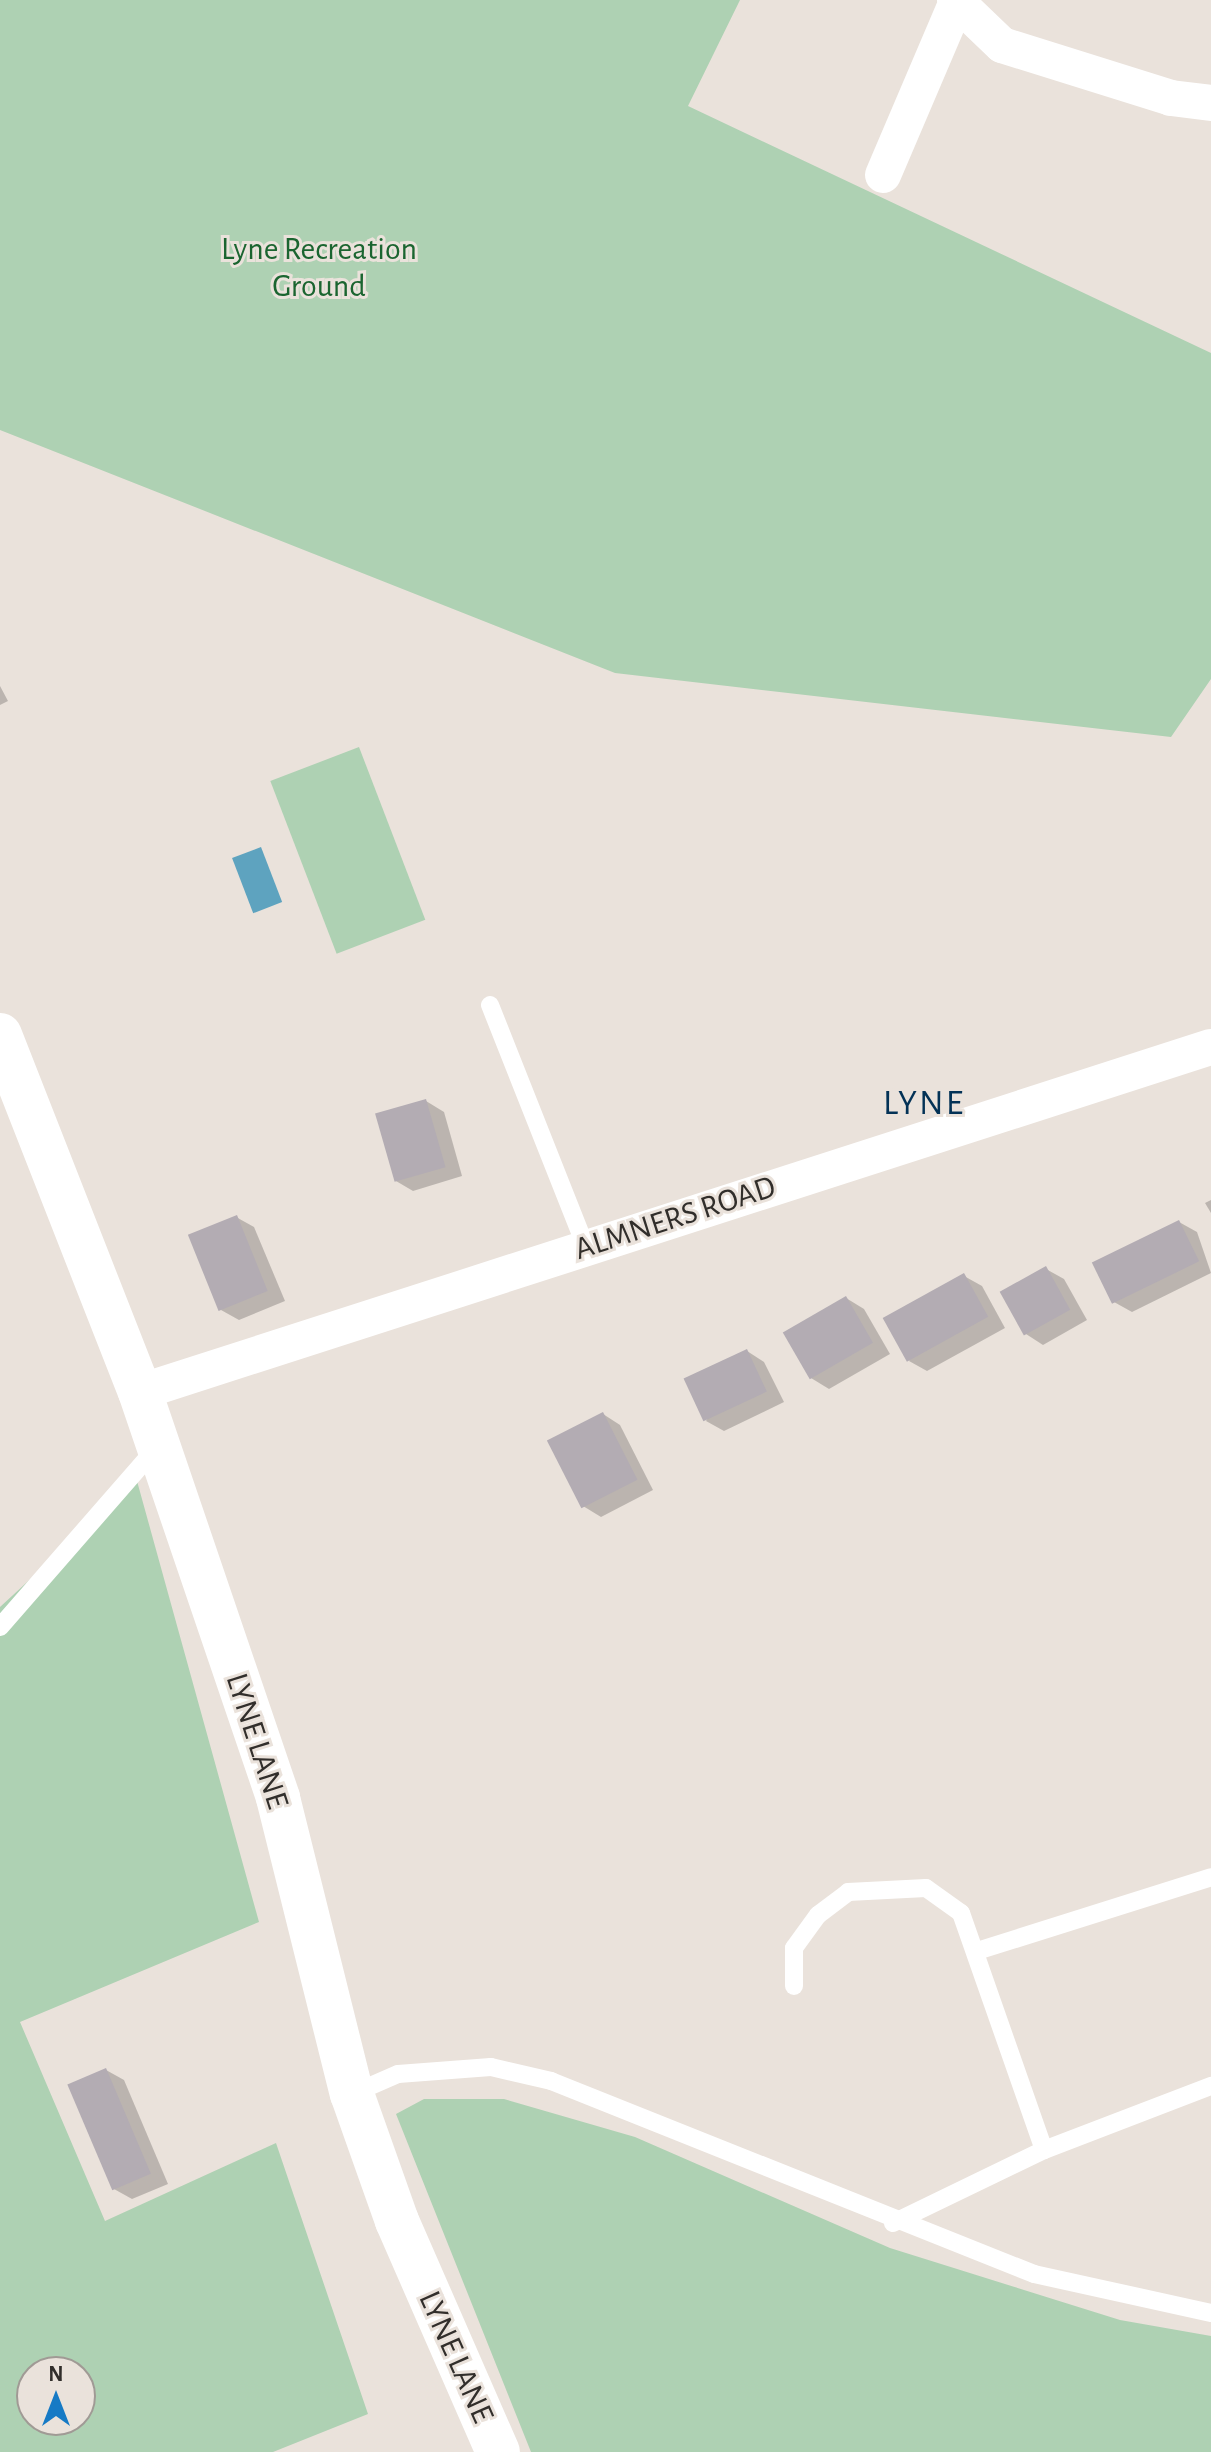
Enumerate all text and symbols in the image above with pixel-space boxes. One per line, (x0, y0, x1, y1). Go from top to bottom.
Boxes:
park label: Lyne Recreation Ground (221, 231, 417, 306)
district label: LYNE (883, 1082, 965, 1126)
street label: ALMNERS ROAD (570, 1167, 780, 1269)
street label: LYNE LANE (217, 1668, 297, 1814)
street label: LYNE LANE (410, 2285, 502, 2429)
north arrow (16, 2356, 96, 2436)
text: N (48, 2363, 64, 2385)

